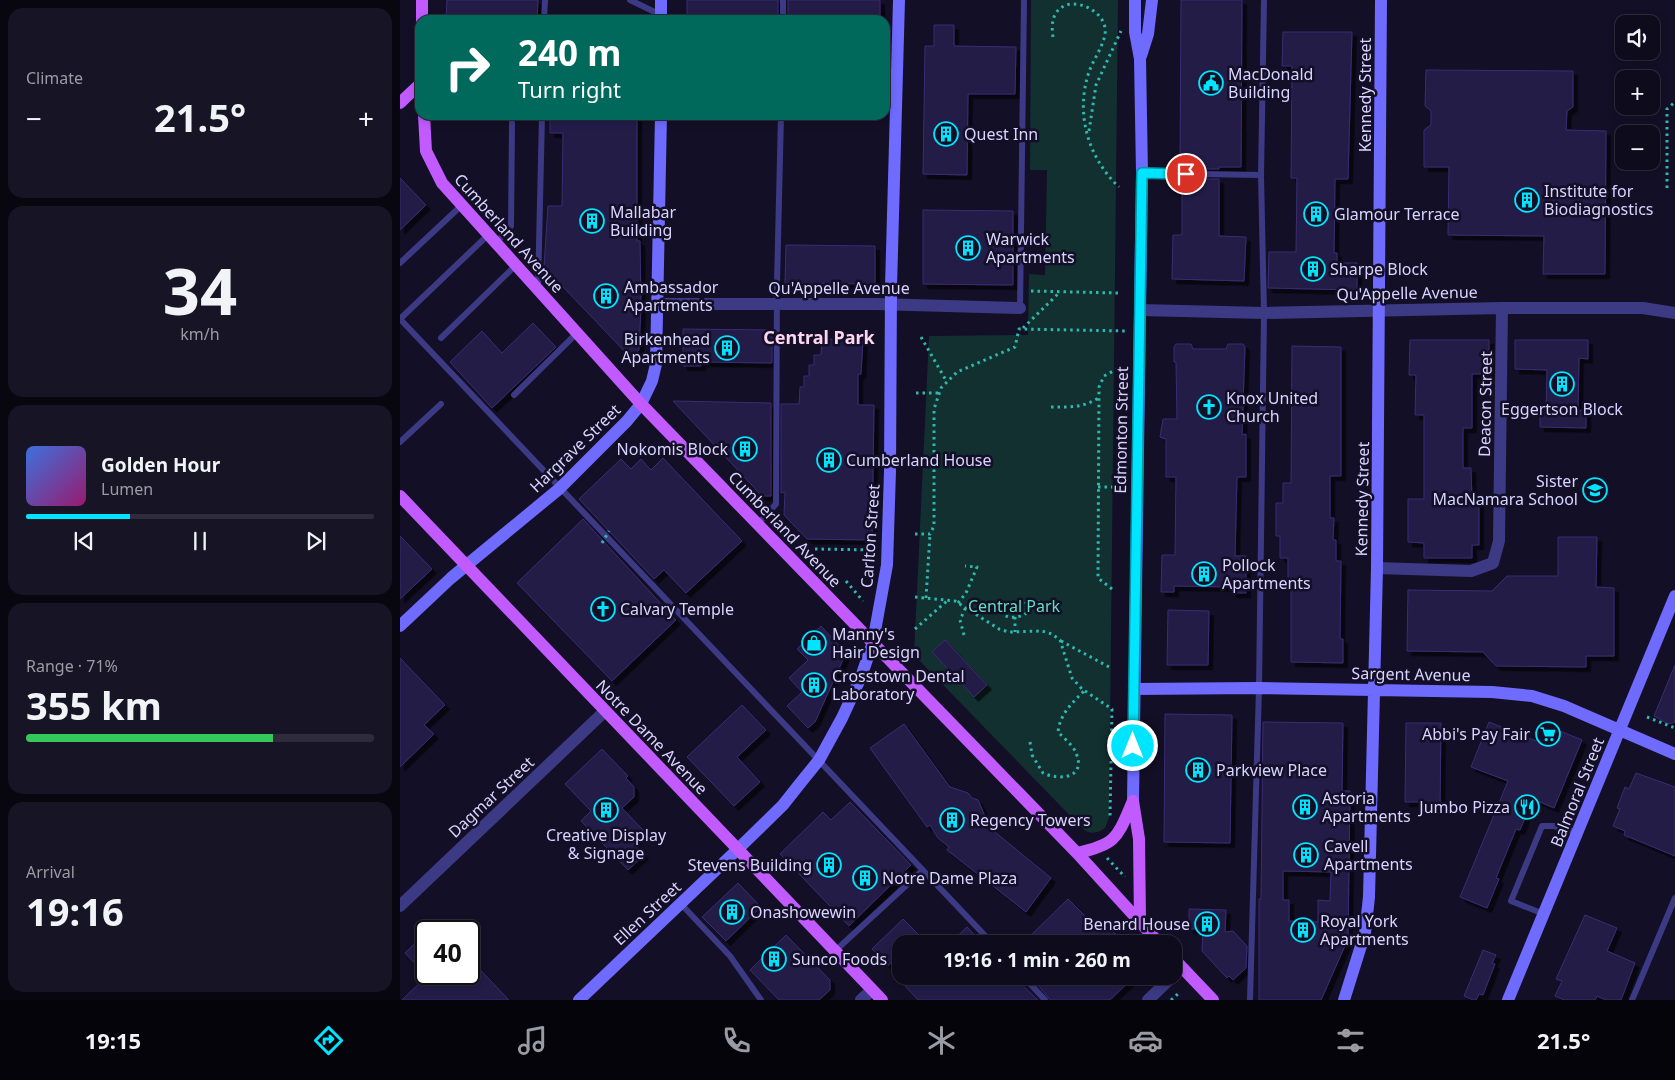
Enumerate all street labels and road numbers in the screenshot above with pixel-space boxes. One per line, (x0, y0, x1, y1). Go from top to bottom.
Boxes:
street label: Kennedy Street (1354, 37, 1376, 152)
street label: Cumberland Avenue (449, 169, 569, 297)
street label: Qu'Appelle Avenue (768, 277, 910, 299)
street label: Qu'Appelle Avenue (1336, 281, 1478, 305)
street label: Deacon Street (1473, 351, 1497, 457)
street label: Edmonton Street (1109, 366, 1133, 494)
street label: Hargrave Street (525, 399, 625, 497)
street label: Kennedy Street (1350, 441, 1374, 556)
street label: Cumberland Avenue (724, 466, 846, 592)
street label: Carlton Street (855, 483, 885, 589)
street label: Sargent Avenue (1351, 662, 1471, 686)
street label: Notre Dame Avenue (591, 675, 713, 799)
street label: Balmoral Street (1545, 734, 1609, 850)
street label: Dagmar Street (443, 751, 539, 843)
street label: Ellen Street (608, 876, 686, 950)

